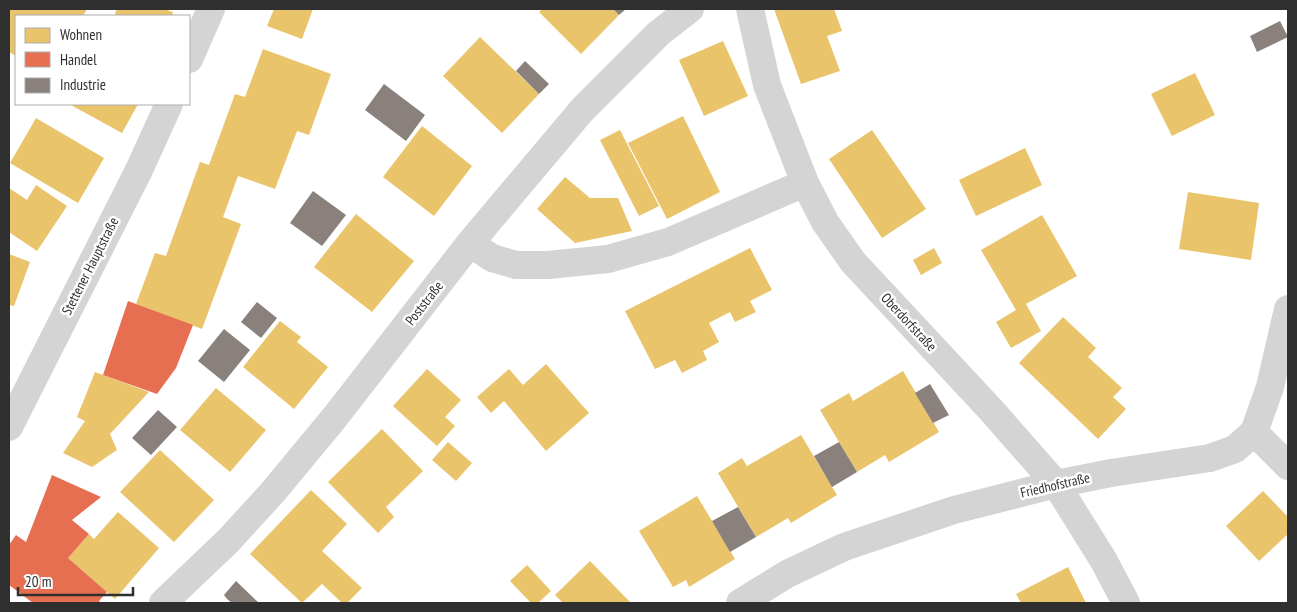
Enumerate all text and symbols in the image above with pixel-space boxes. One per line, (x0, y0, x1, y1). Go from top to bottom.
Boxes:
legend (15, 15, 190, 105)
text: Wohnen (60, 25, 102, 44)
text: Handel (60, 50, 97, 69)
text: Industrie (60, 75, 106, 94)
street label: Stettener Hauptstraße (58, 214, 122, 318)
street label: Poststraße (401, 277, 447, 329)
street label: Oberdorfstraße (877, 289, 941, 355)
street label: Friedhofstraße (1018, 468, 1092, 502)
scale bar (18, 564, 132, 596)
text: 20 m (25, 572, 51, 591)

